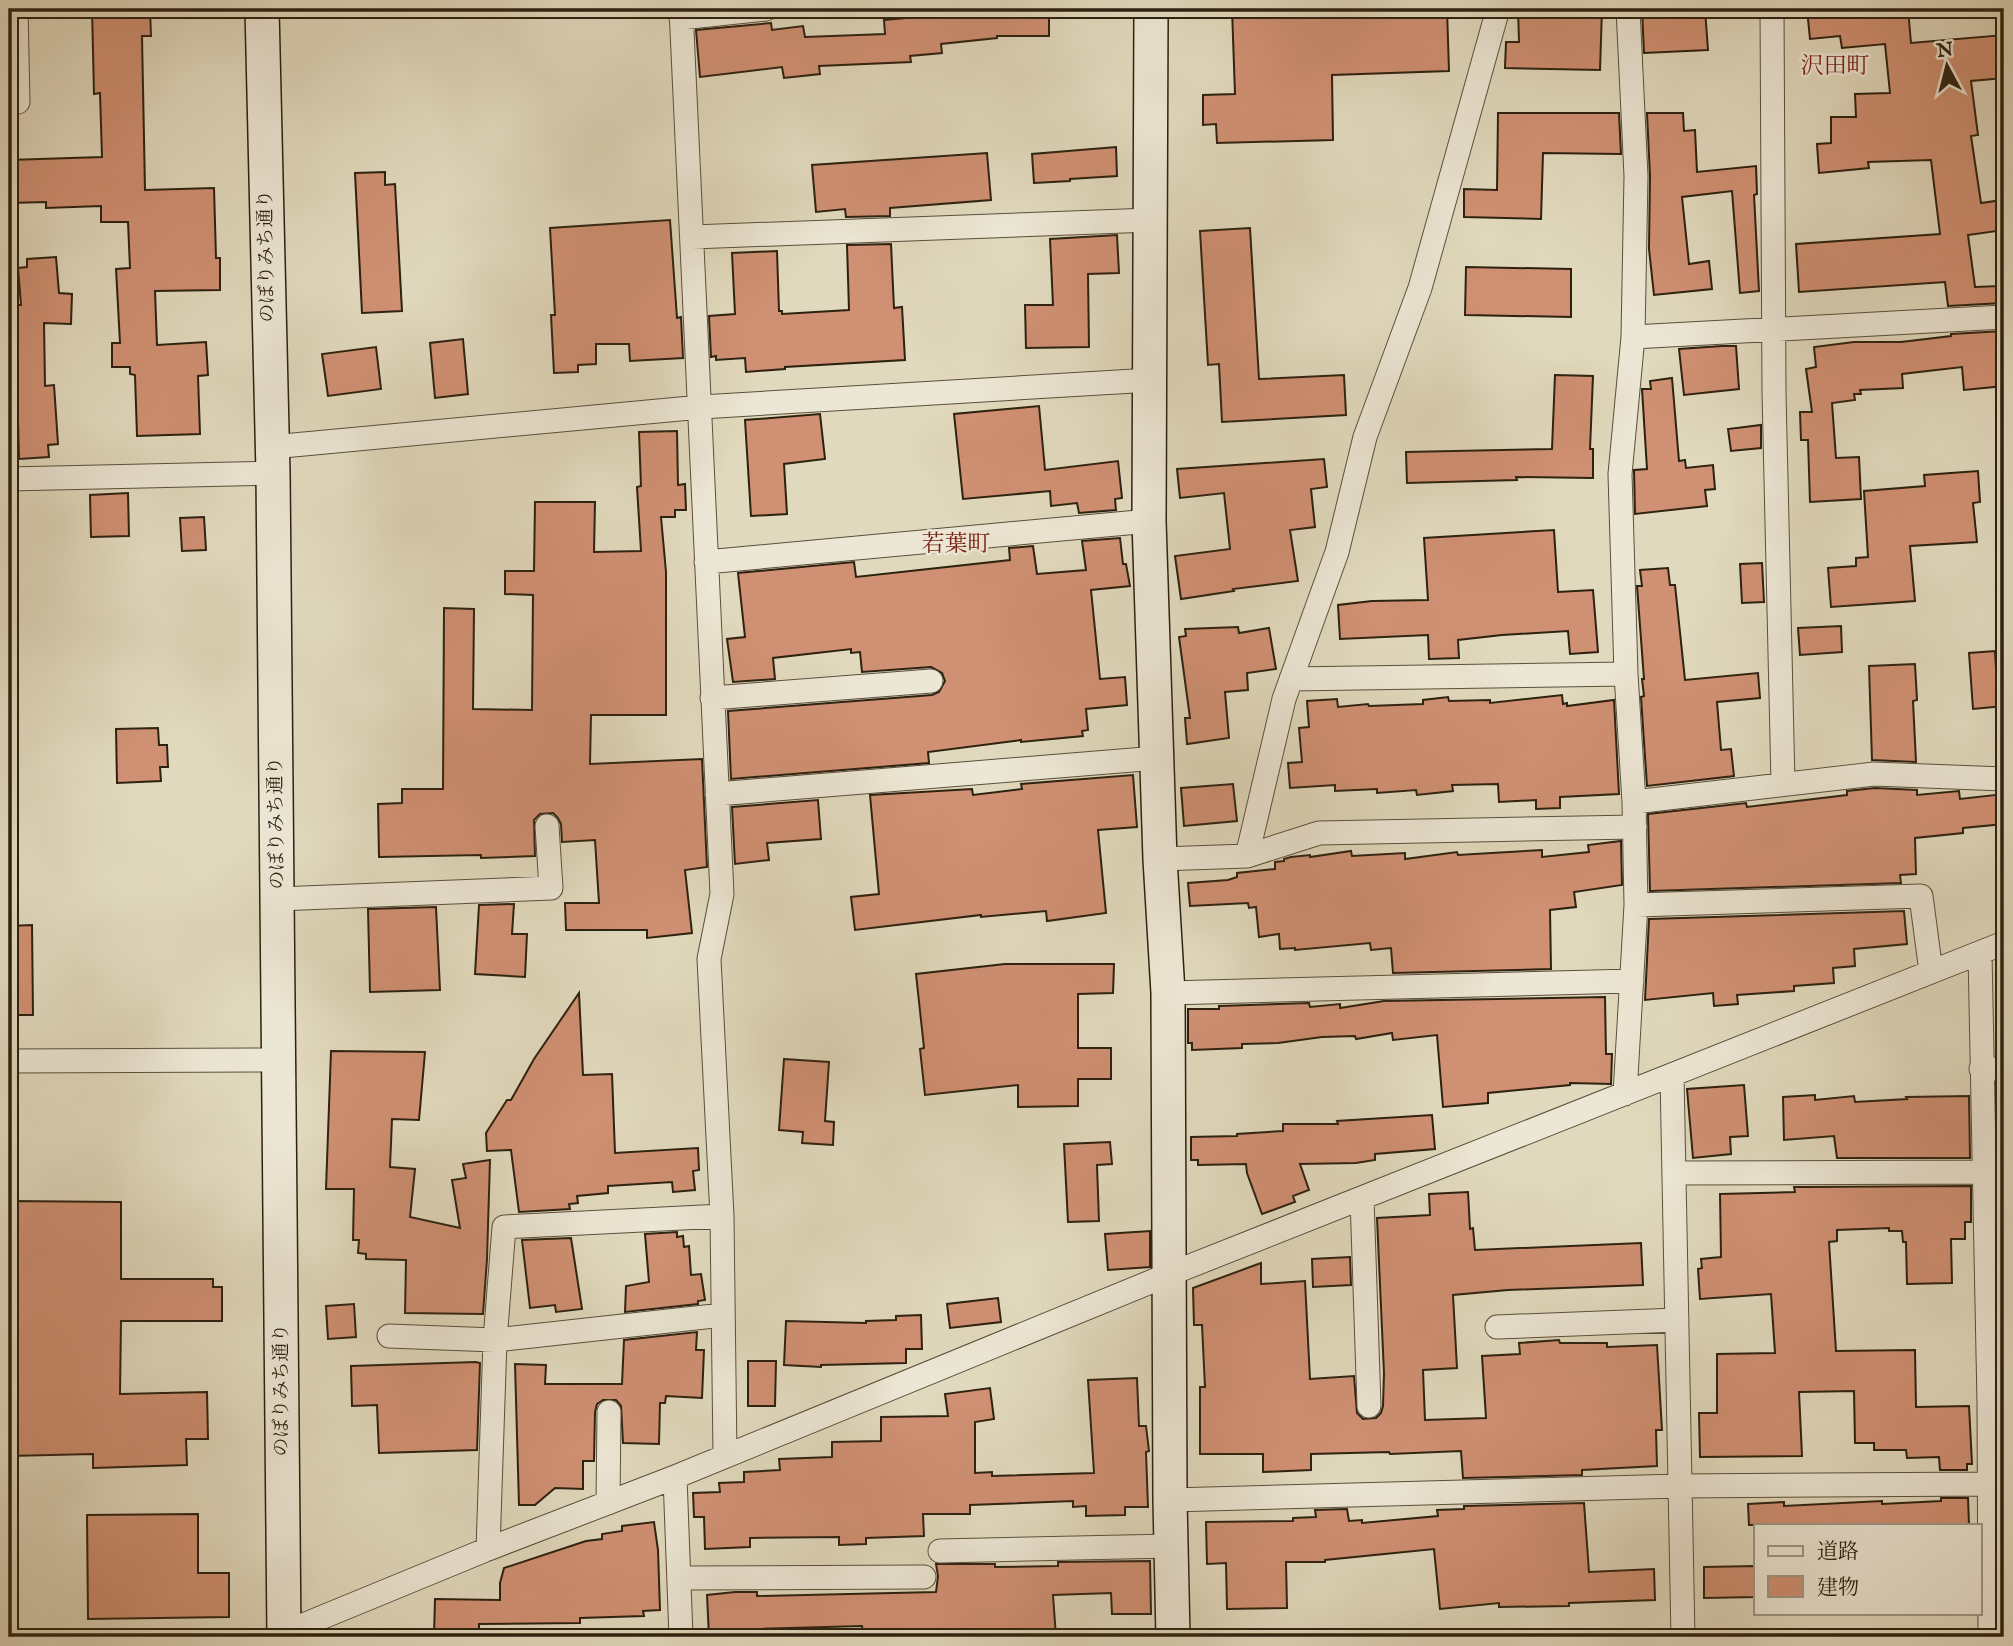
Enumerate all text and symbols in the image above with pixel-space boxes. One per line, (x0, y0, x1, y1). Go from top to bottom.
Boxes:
north arrow (1912, 32, 1982, 102)
text: N (1935, 38, 1955, 64)
district label: 沢田町 (1801, 52, 1870, 81)
street label: のぼりみち通り (254, 189, 280, 323)
district label: 若葉町 (922, 530, 991, 559)
street label: のぼりみち通り (264, 756, 290, 890)
street label: のぼりみち通り (270, 1323, 294, 1457)
legend (1754, 1524, 1982, 1614)
text: 道路 (1817, 1539, 1859, 1566)
text: 建物 (1817, 1575, 1859, 1602)

